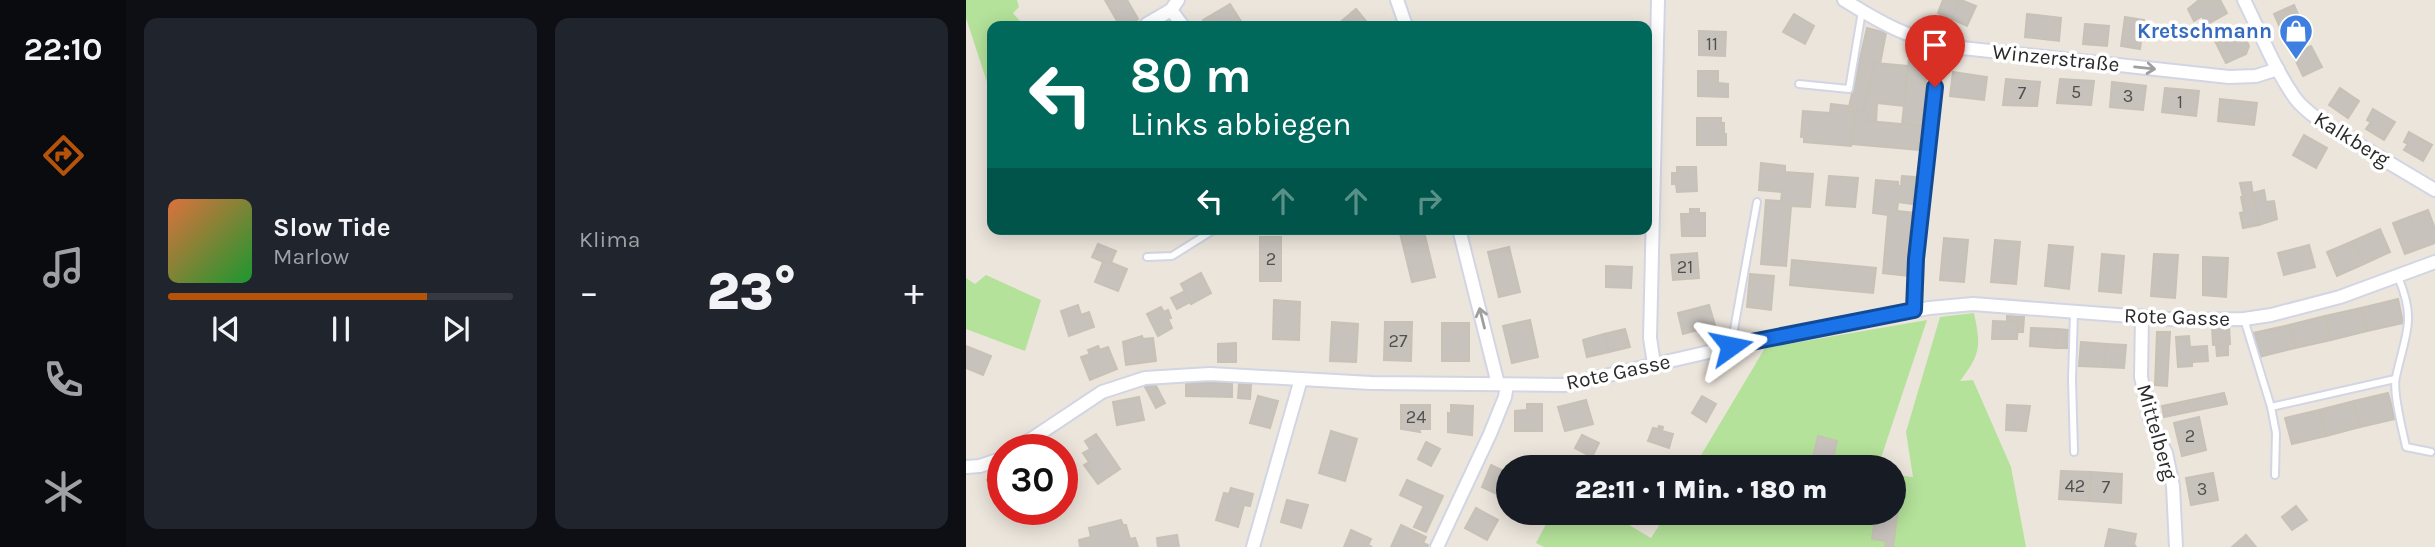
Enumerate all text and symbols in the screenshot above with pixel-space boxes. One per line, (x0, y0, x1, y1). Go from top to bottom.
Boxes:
shop icon: Kretschmann (2277, 12, 2315, 61)
pin (1905, 15, 1965, 87)
place label: Kretschmann (2137, 19, 2272, 43)
icon: arrive (1916, 26, 1954, 64)
text: 22:10 (24, 31, 103, 68)
house number: 11 (1706, 33, 1718, 55)
street label: Winzerstraße (1991, 39, 2121, 77)
text: 80 m (1130, 47, 1252, 104)
icon: left (1015, 49, 1106, 140)
one-way arrow (2133, 61, 2156, 74)
house number: 5 (2071, 81, 2081, 103)
house number: 7 (2018, 82, 2027, 104)
house number: 3 (2123, 85, 2133, 107)
house number: 1 (2177, 91, 2183, 113)
text: Links abbiegen (1130, 106, 1352, 143)
street label: Kalkberg (2310, 106, 2394, 172)
icon: directions (39, 131, 88, 180)
icon: left (1191, 182, 1229, 220)
icon: ahead (1264, 182, 1302, 220)
icon: ahead (1337, 182, 1375, 220)
icon: right (1410, 182, 1448, 220)
text: Slow Tide (273, 212, 391, 243)
text: Klima (579, 226, 640, 253)
icon: music (39, 243, 88, 292)
text: Marlow (273, 243, 349, 270)
house number: 2 (1266, 248, 1276, 270)
house number: 21 (1677, 256, 1693, 278)
text: 23° (707, 261, 796, 322)
text: − (579, 270, 599, 315)
text: + (904, 270, 924, 315)
street label: Rote Gasse (2124, 303, 2230, 331)
one-way arrow (1474, 307, 1488, 330)
position arrow (1694, 309, 1768, 383)
icon: previous (207, 310, 245, 348)
icon: pause (322, 310, 360, 348)
icon: next (437, 310, 475, 348)
house number: 27 (1389, 330, 1408, 352)
street label: Rote Gasse (1564, 349, 1672, 395)
icon: phone (39, 355, 88, 404)
street label: Mittelberg (2132, 381, 2182, 483)
house number: 24 (1406, 406, 1426, 428)
house number: 2 (2185, 425, 2195, 447)
speed limit sign: 30 (987, 434, 1078, 525)
icon: climate (39, 467, 88, 516)
text: 22:11 · 1 Min. · 180 m (1575, 474, 1827, 505)
house number: 42 (2065, 475, 2085, 497)
house number: 7 (2102, 476, 2111, 498)
house number: 3 (2197, 478, 2207, 500)

